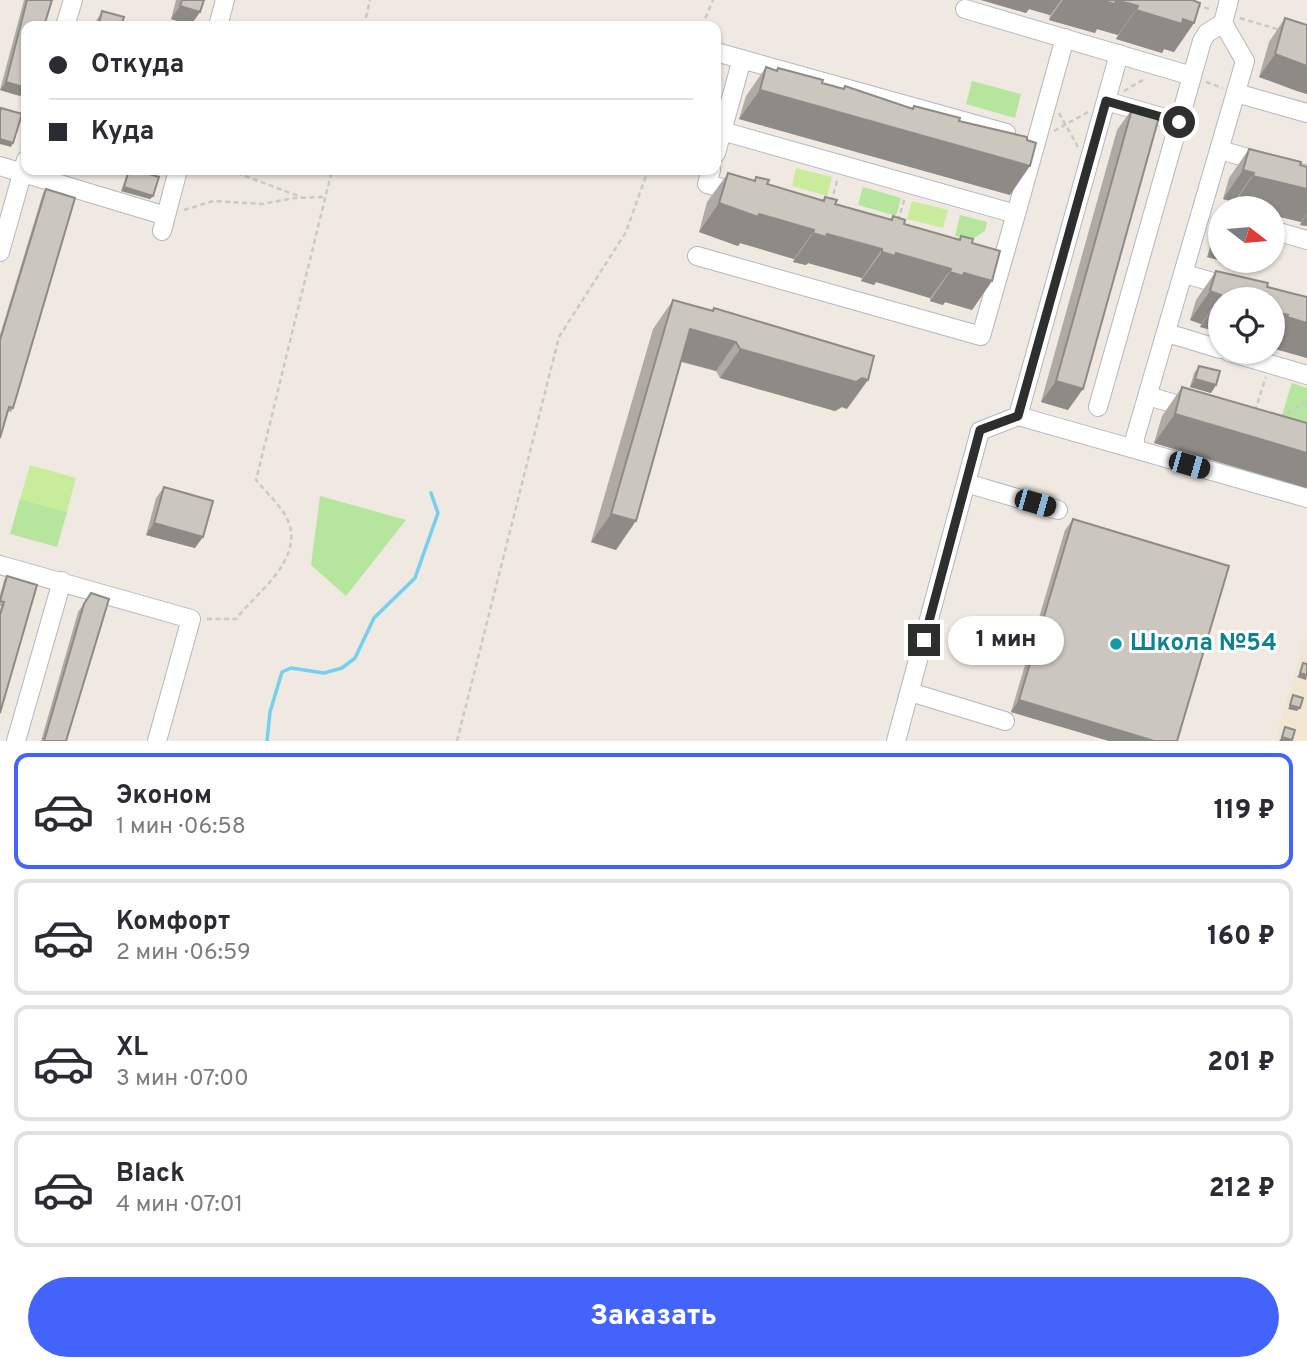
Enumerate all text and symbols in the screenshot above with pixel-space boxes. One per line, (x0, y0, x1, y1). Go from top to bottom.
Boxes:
text: Откуда (91, 49, 184, 82)
route start (1163, 106, 1195, 138)
text: Куда (91, 116, 154, 149)
north arrow (1208, 196, 1284, 273)
map controls (1208, 196, 1285, 364)
button: locate (1208, 287, 1285, 364)
car (1166, 449, 1213, 481)
car (1012, 487, 1059, 519)
callout: 1 мин (948, 616, 1064, 664)
route end (908, 624, 940, 656)
text: 1 мин (976, 626, 1036, 655)
place label: Школа №54 (1130, 629, 1277, 659)
marker: Школа №54 (1108, 636, 1124, 652)
icon: car (32, 780, 95, 843)
text: Эконом (116, 780, 212, 813)
text: 119 ₽ (1214, 795, 1275, 828)
text: 1 мин · 06:58 (116, 813, 246, 842)
icon: car (32, 906, 95, 969)
text: Комфорт (116, 906, 230, 939)
text: 160 ₽ (1207, 921, 1275, 954)
text: 2 мин · 06:59 (116, 939, 251, 968)
icon: car (32, 1032, 95, 1095)
text: XL (116, 1032, 148, 1065)
text: 201 ₽ (1207, 1047, 1275, 1080)
text: 3 мин · 07:00 (116, 1065, 249, 1094)
icon: car (32, 1158, 95, 1221)
text: Black (116, 1158, 185, 1191)
text: 212 ₽ (1209, 1173, 1275, 1206)
text: 4 мин · 07:01 (116, 1191, 243, 1220)
button: Заказать (28, 1277, 1279, 1357)

